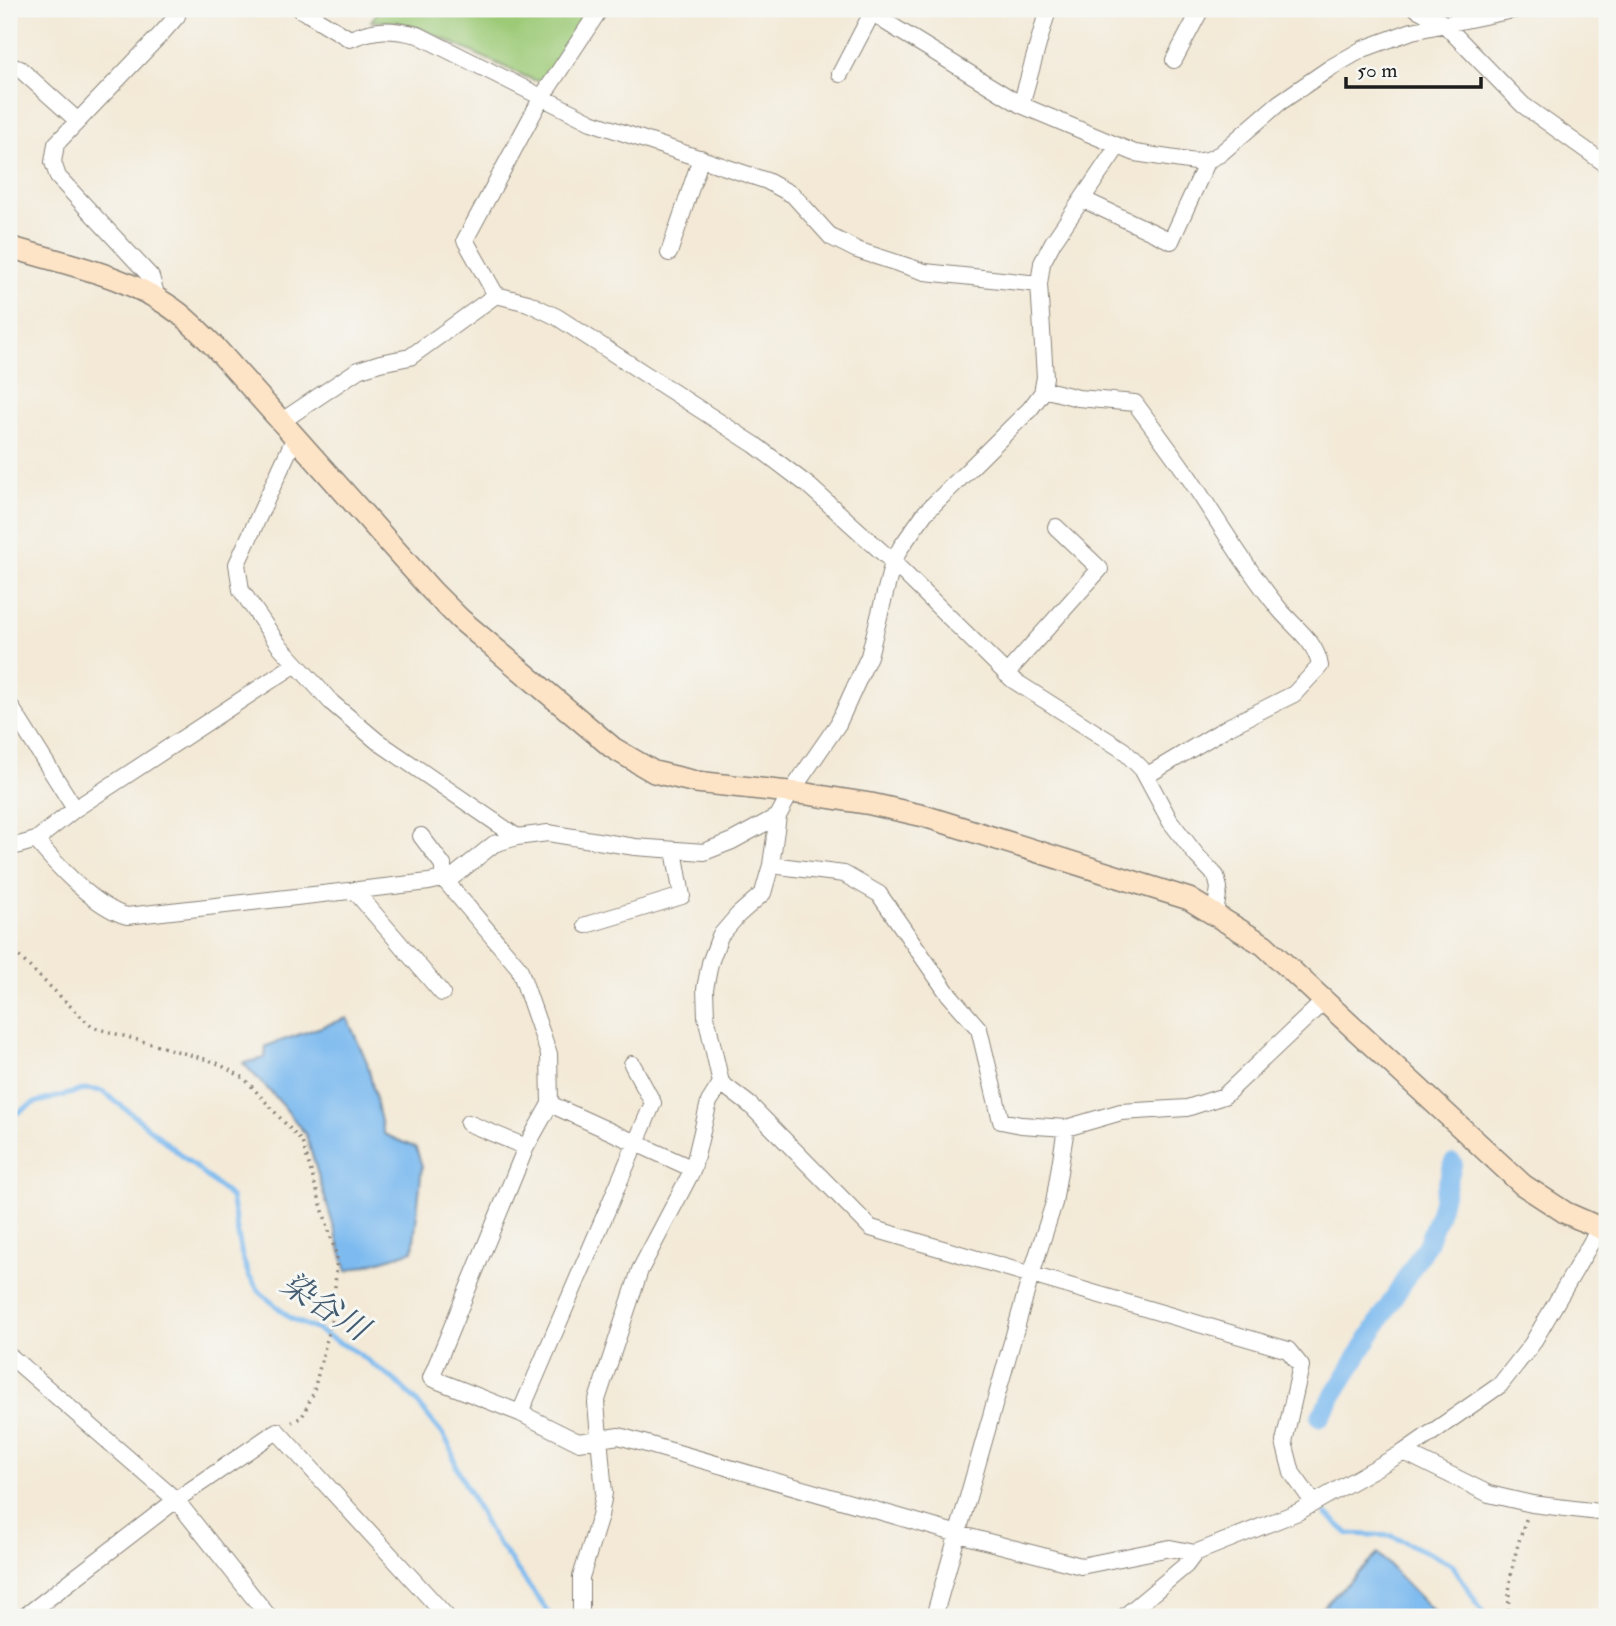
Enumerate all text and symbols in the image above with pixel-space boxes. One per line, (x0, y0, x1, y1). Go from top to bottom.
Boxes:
scale bar (1346, 46, 1481, 90)
text: 50 m (1357, 57, 1398, 84)
water label: 染谷川 (273, 1264, 378, 1351)

